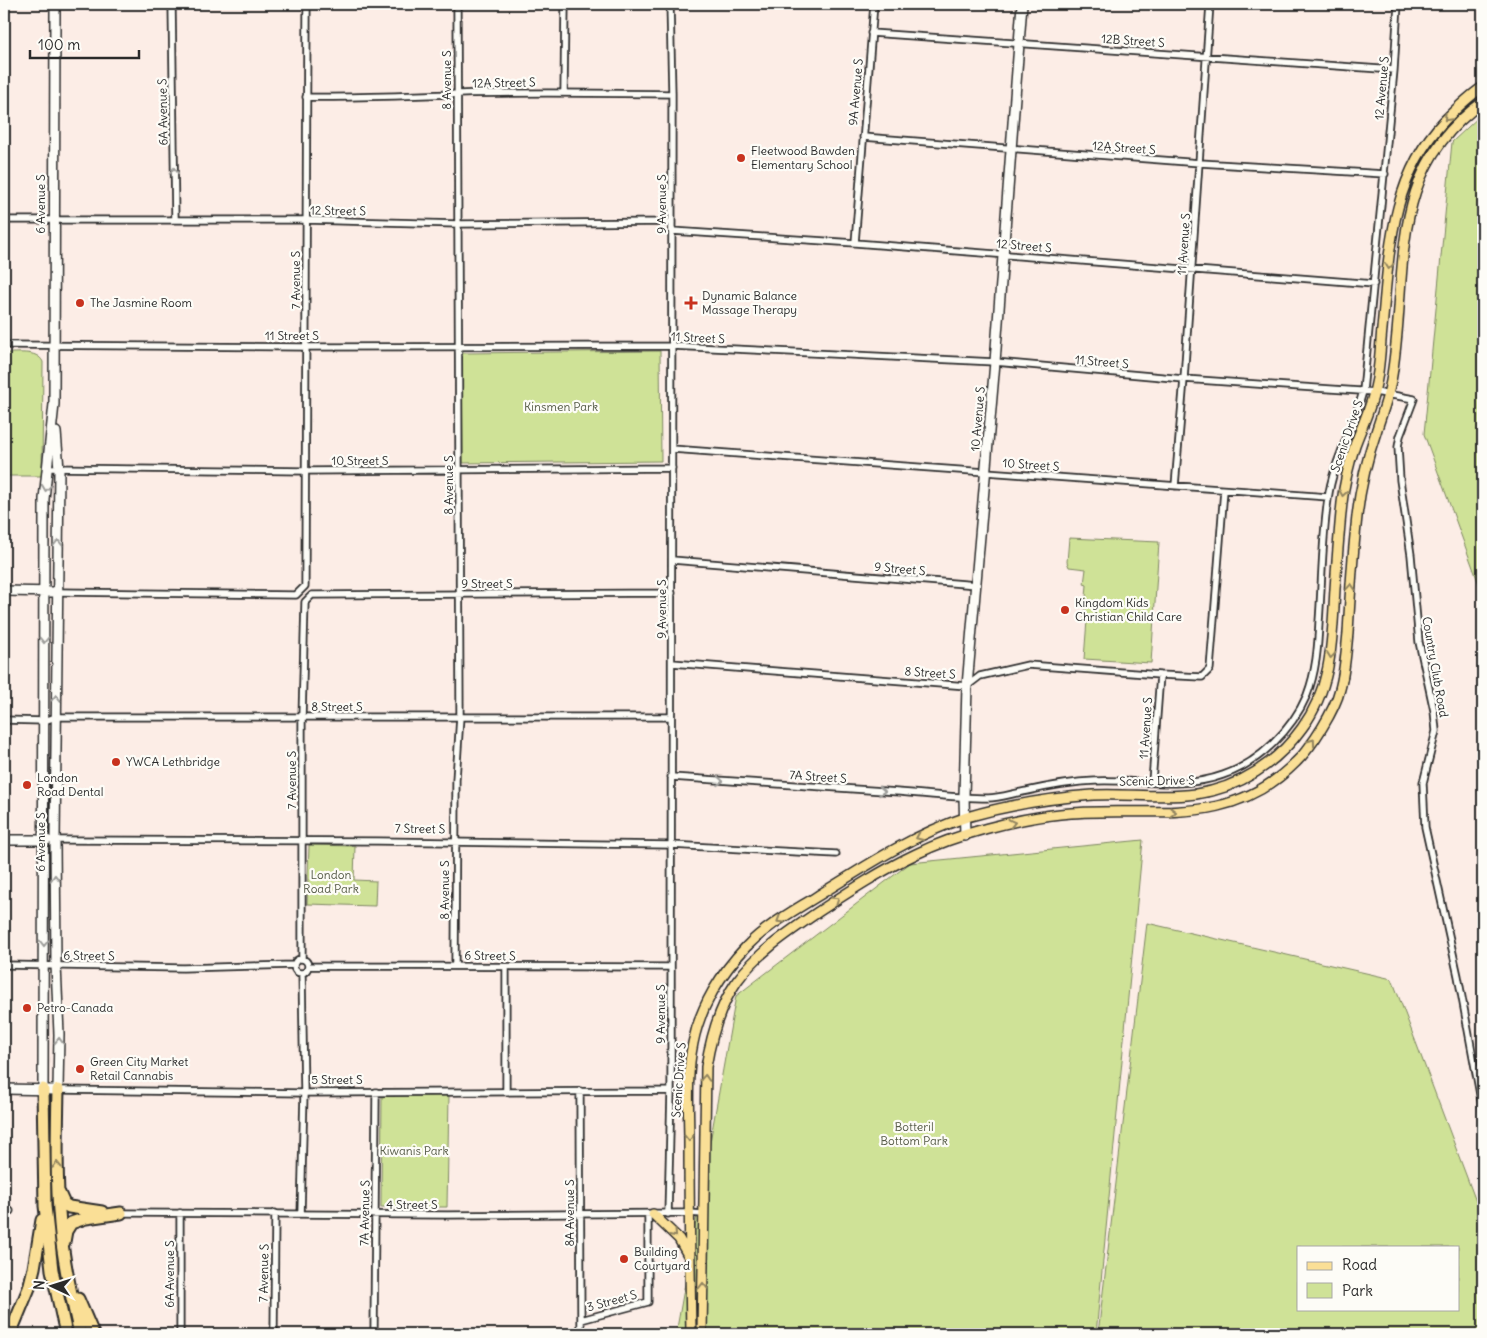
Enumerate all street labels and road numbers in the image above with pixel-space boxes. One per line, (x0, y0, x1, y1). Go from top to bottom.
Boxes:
street label: 12B Street S (1101, 31, 1166, 50)
street label: 8 Avenue S (439, 50, 454, 110)
street label: 12 Avenue S (1371, 55, 1392, 120)
street label: 9A Avenue S (845, 58, 866, 126)
street label: 12A Street S (472, 74, 536, 91)
street label: 6A Avenue S (154, 78, 171, 146)
street label: 12A Street S (1092, 138, 1157, 157)
street label: 6 Avenue S (33, 174, 48, 234)
street label: 9 Avenue S (654, 174, 669, 234)
street label: 12 Street S (310, 203, 366, 218)
street label: 11 Avenue S (1174, 212, 1193, 275)
street label: 12 Street S (996, 236, 1053, 255)
street label: 7 Avenue S (288, 250, 303, 309)
street label: 11 Street S (265, 328, 319, 343)
street label: 11 Street S (671, 329, 726, 346)
street label: 11 Street S (1075, 352, 1130, 371)
street label: 10 Avenue S (967, 385, 988, 452)
street label: Scenic Drive S (1327, 397, 1366, 474)
street label: 10 Street S (331, 453, 389, 468)
street label: 8 Avenue S (441, 455, 456, 515)
street label: 10 Street S (1002, 455, 1060, 474)
street label: 9 Street S (874, 559, 927, 578)
street label: 9 Street S (461, 576, 513, 591)
street label: 9 Avenue S (654, 579, 669, 639)
street label: Country Club Road (1419, 615, 1452, 719)
street label: 8 Street S (904, 663, 956, 682)
street label: 11 Avenue S (1136, 696, 1155, 759)
street label: 8 Street S (311, 699, 363, 714)
street label: 7 Avenue S (284, 750, 299, 809)
street label: 7A Street S (789, 767, 848, 786)
street label: Scenic Drive S (1119, 772, 1195, 789)
street label: 6 Avenue S (33, 812, 48, 872)
street label: 7 Street S (395, 821, 446, 836)
street label: 8 Avenue S (437, 860, 452, 920)
street label: 6 Street S (63, 948, 115, 963)
street label: 6 Street S (464, 948, 516, 963)
street label: 9 Avenue S (653, 984, 668, 1044)
street label: Scenic Drive S (668, 1041, 689, 1118)
street label: 5 Street S (311, 1072, 363, 1087)
street label: 8A Avenue S (562, 1179, 577, 1247)
street label: 7A Avenue S (356, 1180, 373, 1246)
street label: 4 Street S (386, 1197, 438, 1212)
street label: 6A Avenue S (162, 1240, 177, 1308)
street label: 7 Avenue S (255, 1243, 272, 1302)
street label: 3 Street S (585, 1287, 639, 1314)

